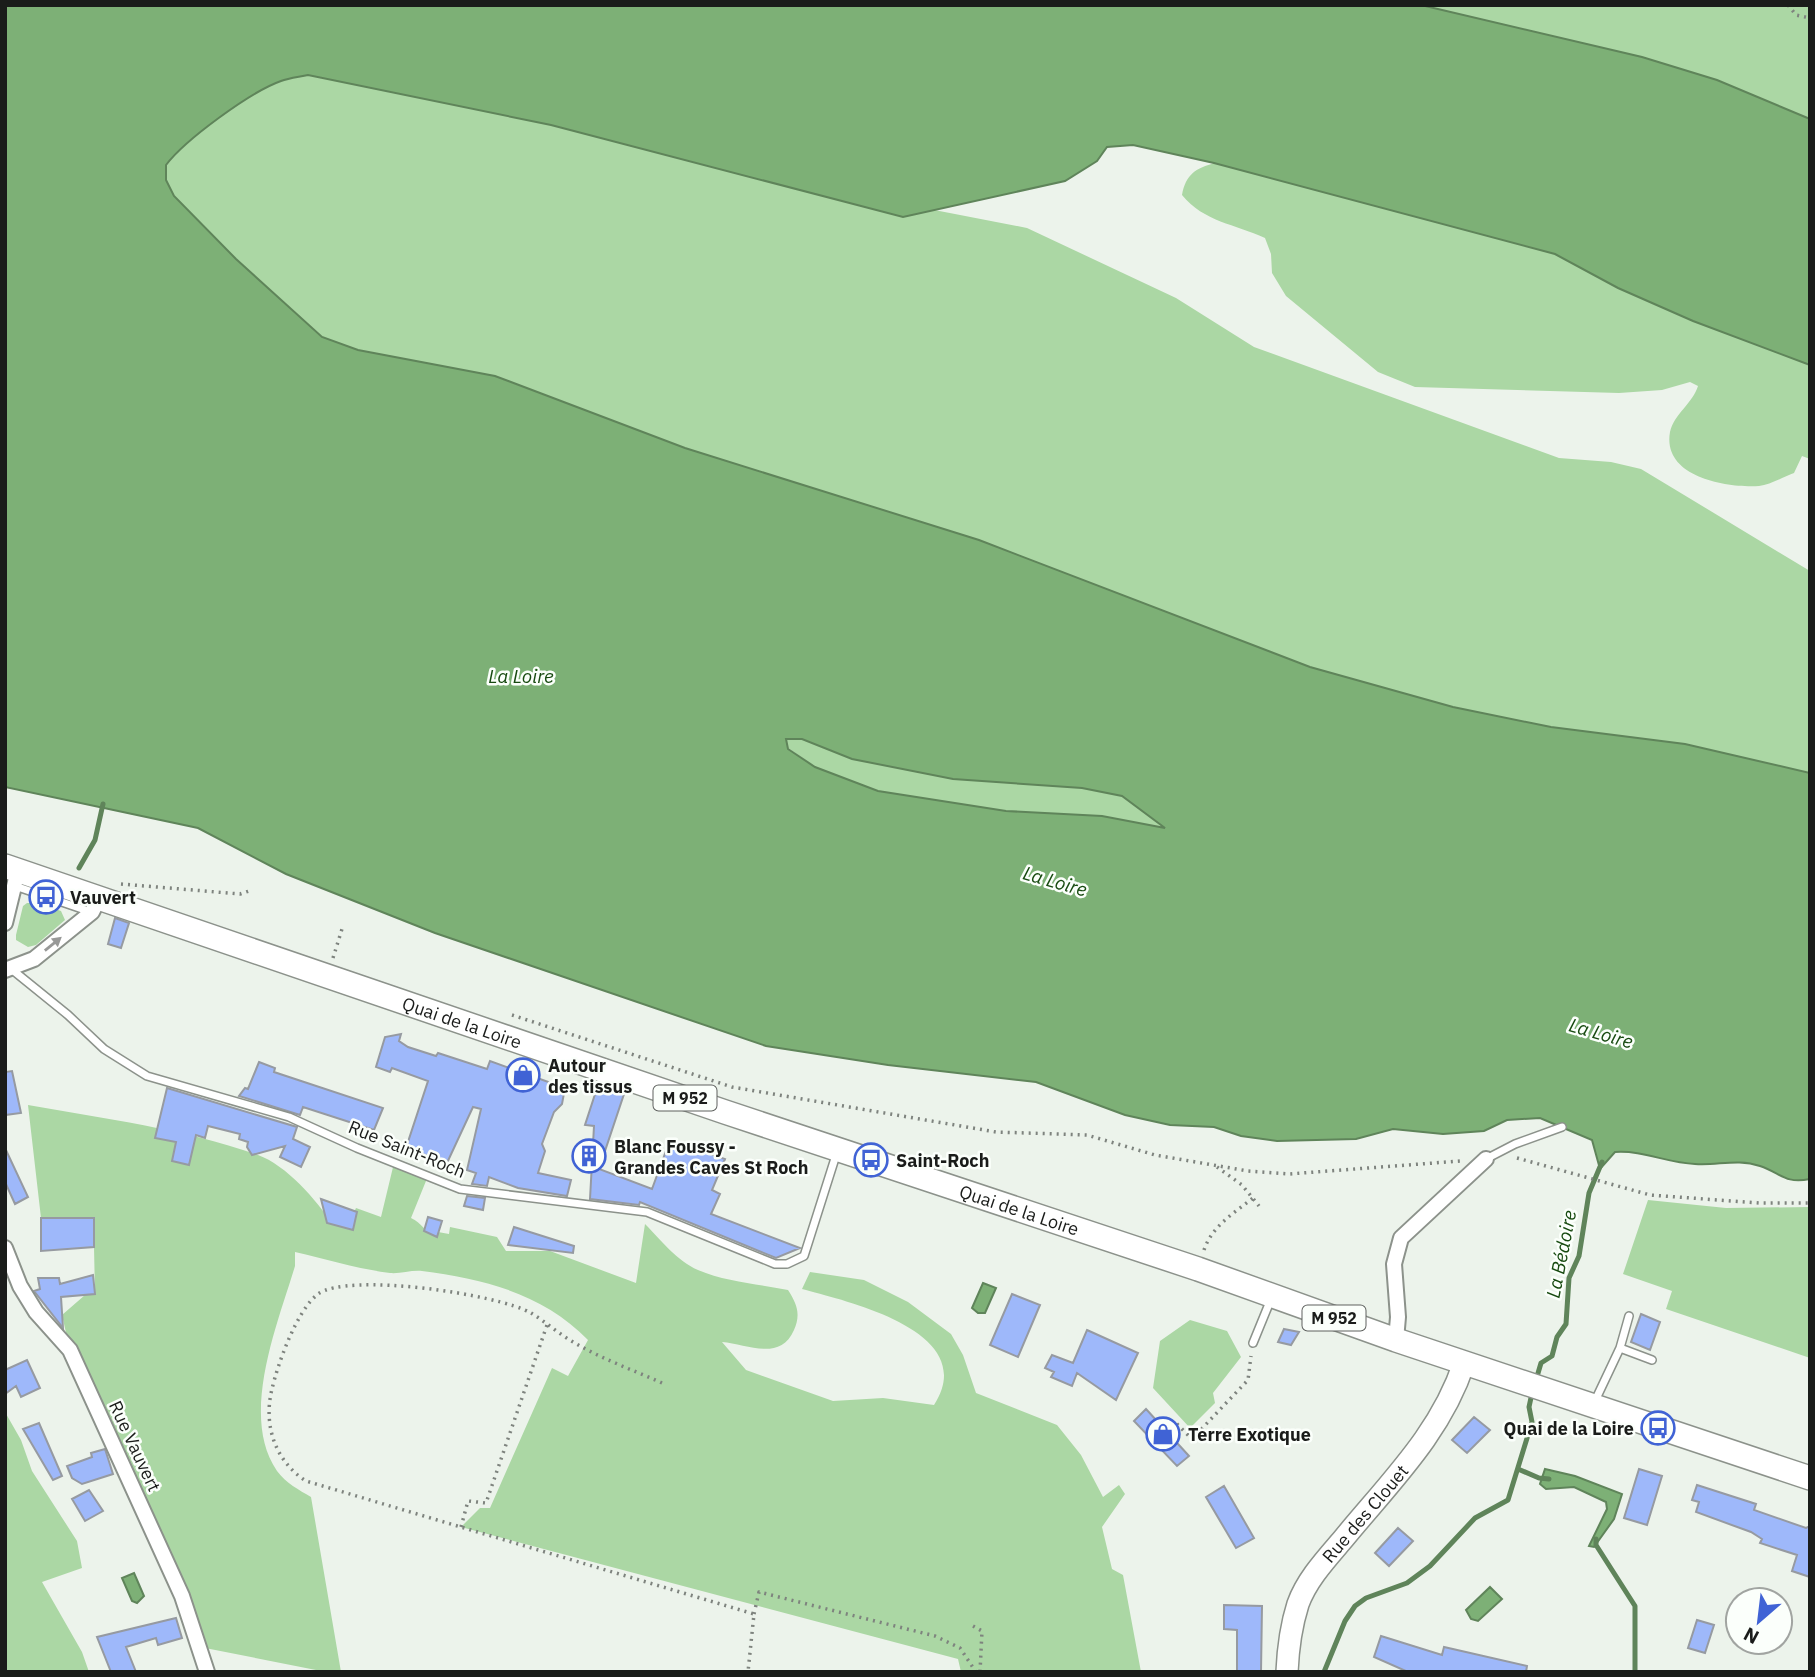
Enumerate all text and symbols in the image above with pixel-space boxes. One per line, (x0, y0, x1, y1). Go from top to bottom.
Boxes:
water label: La Loire (488, 664, 554, 688)
water label: La Loire (1020, 860, 1090, 902)
bus stop icon: Vauvert (27, 878, 65, 916)
place label: Vauvert (70, 886, 136, 909)
one-way arrow (44, 938, 62, 952)
street label: Quai de la Loire (399, 991, 525, 1053)
water label: La Loire (1566, 1012, 1636, 1054)
place label: Autour des tissus (548, 1054, 632, 1098)
shop icon: Autour des tissus (504, 1056, 542, 1094)
road number: M 952 (654, 1086, 716, 1110)
street label: Rue Saint-Roch (345, 1115, 469, 1183)
place label: Blanc Foussy - Grandes Caves St Roch (614, 1135, 808, 1179)
building icon: Blanc Foussy - Grandes Caves St Roch (570, 1137, 608, 1175)
bus stop icon: Saint-Roch (852, 1141, 890, 1179)
place label: Saint-Roch (896, 1149, 989, 1172)
street label: Quai de la Loire (957, 1179, 1082, 1240)
water label: La Bédoire (1541, 1208, 1581, 1300)
road number: M 952 (1302, 1306, 1366, 1330)
street label: Rue Vauvert (104, 1397, 166, 1495)
bus stop icon: Quai de la Loire (1639, 1409, 1677, 1447)
shop icon: Terre Exotique (1144, 1415, 1182, 1453)
place label: Quai de la Loire (1504, 1417, 1634, 1440)
place label: Terre Exotique (1188, 1423, 1311, 1446)
street label: Rue des Clouet (1317, 1460, 1413, 1567)
north arrow (1724, 1586, 1794, 1656)
text: N (1739, 1622, 1763, 1650)

